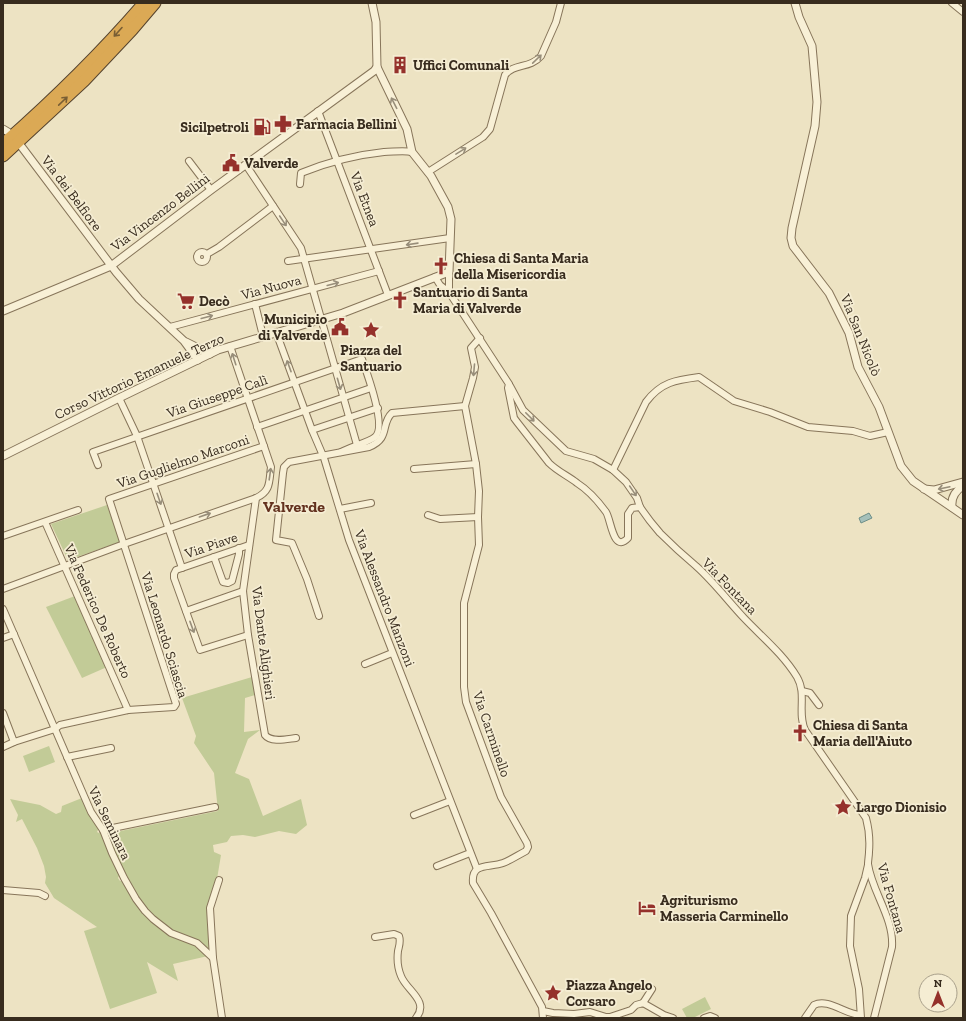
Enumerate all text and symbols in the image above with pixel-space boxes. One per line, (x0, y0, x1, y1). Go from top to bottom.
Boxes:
one-way arrow (114, 27, 123, 37)
one-way arrow (532, 54, 542, 64)
building icon: Uffici Comunali (390, 55, 410, 75)
place label: Uffici Comunali (413, 57, 509, 74)
one-way arrow (58, 96, 68, 106)
one-way arrow (390, 97, 397, 109)
pharmacy icon: Farmacia Bellini (273, 114, 293, 134)
place label: Farmacia Bellini (296, 116, 397, 133)
fuel station icon: Sicilpetroli (252, 117, 272, 137)
place label: Sicilpetroli (180, 119, 249, 136)
one-way arrow (455, 147, 466, 155)
street label: Via dei Belfiore (37, 151, 106, 235)
public building icon: Valverde (221, 153, 241, 173)
place label: Valverde (244, 155, 299, 172)
street label: Via Etnea (346, 168, 383, 229)
street label: Via Vincenzo Bellini (107, 170, 213, 256)
one-way arrow (279, 215, 287, 226)
one-way arrow (406, 240, 419, 248)
place label: Chiesa di Santa Maria della Misericordia (454, 250, 588, 283)
church icon: Chiesa di Santa Maria della Misericordia (431, 256, 451, 276)
street label: Via Nuova (238, 271, 303, 304)
one-way arrow (326, 279, 339, 287)
place label: Santuario di Santa Maria di Valverde (413, 284, 528, 317)
church icon: Santuario di Santa Maria di Valverde (390, 290, 410, 310)
supermarket icon: Decò (176, 291, 196, 311)
street label: Via San Nicolò (836, 291, 885, 379)
place label: Decò (199, 293, 230, 310)
place label: Municipio di Valverde (258, 311, 328, 344)
one-way arrow (201, 313, 214, 320)
public building icon: Municipio di Valverde (330, 317, 350, 337)
place icon: Piazza del Santuario (361, 320, 381, 340)
street label: Corso Vittorio Emanuele Terzo (52, 330, 227, 423)
place label: Piazza del Santuario (340, 342, 403, 375)
one-way arrow (230, 352, 237, 365)
one-way arrow (284, 360, 292, 372)
one-way arrow (470, 364, 477, 377)
street label: Via Giuseppe Calì (164, 371, 270, 422)
one-way arrow (336, 377, 343, 390)
one-way arrow (525, 412, 535, 422)
street label: Via Guglielmo Marconi (114, 431, 252, 492)
one-way arrow (266, 468, 274, 481)
one-way arrow (938, 484, 951, 492)
one-way arrow (629, 485, 637, 496)
one-way arrow (156, 492, 163, 505)
district label: Valverde (263, 497, 325, 516)
one-way arrow (199, 511, 212, 518)
street label: Via Alessandro Manzoni (350, 526, 419, 669)
street label: Via Piave (182, 528, 240, 563)
street label: Via Federico De Roberto (60, 540, 135, 681)
street label: Via Fontana (698, 554, 761, 618)
street label: Via Leonardo Sciascia (137, 569, 192, 700)
street label: Via Dante Alighieri (248, 584, 279, 701)
one-way arrow (188, 621, 196, 633)
street label: Via Carminello (469, 688, 514, 779)
place label: Chiesa di Santa Maria dell'Aiuto (813, 717, 913, 750)
church icon: Chiesa di Santa Maria dell'Aiuto (790, 723, 810, 743)
street label: Via Seminara (84, 783, 135, 863)
place icon: Largo Dionisio (833, 797, 853, 817)
place label: Largo Dionisio (856, 799, 947, 816)
street label: Via Fontana (873, 860, 910, 935)
place label: Agriturismo Masseria Carminello (660, 892, 789, 925)
hotel icon: Agriturismo Masseria Carminello (637, 898, 657, 918)
north arrow (918, 973, 958, 1013)
place label: Piazza Angelo Corsaro (566, 977, 653, 1010)
text: N (934, 977, 943, 990)
place icon: Piazza Angelo Corsaro (543, 983, 563, 1003)

